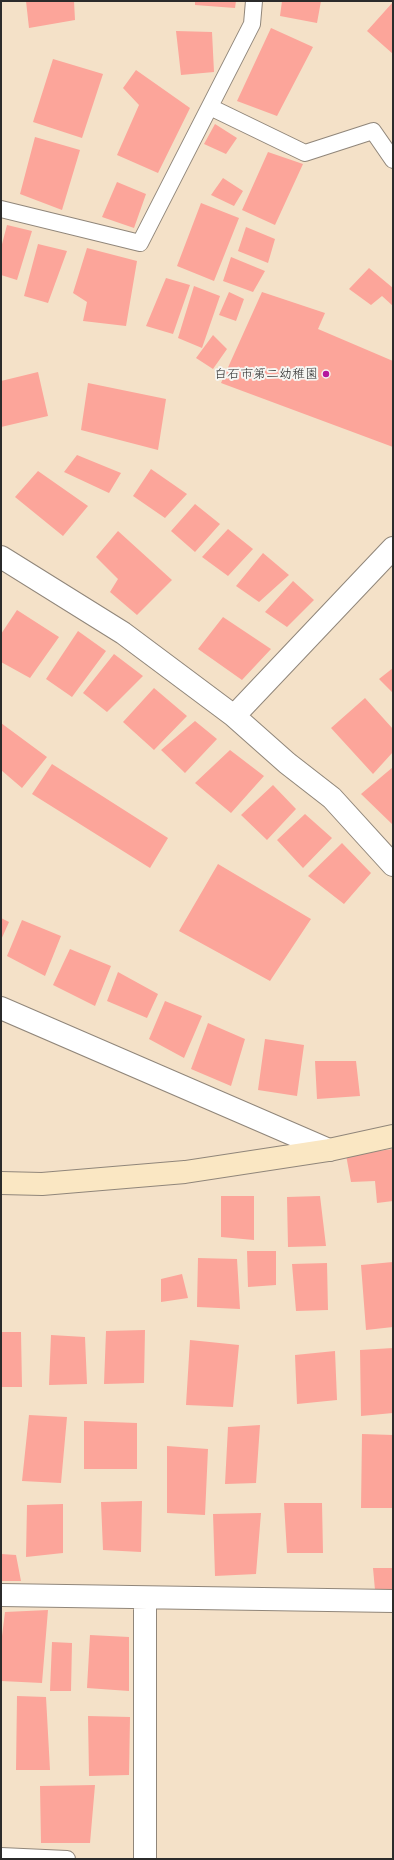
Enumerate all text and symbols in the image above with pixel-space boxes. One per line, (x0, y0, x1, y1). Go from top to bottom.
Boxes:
place label: 白石市第二幼稚園 (214, 366, 318, 382)
marker: 白石市第二幼稚園 (321, 369, 331, 379)

